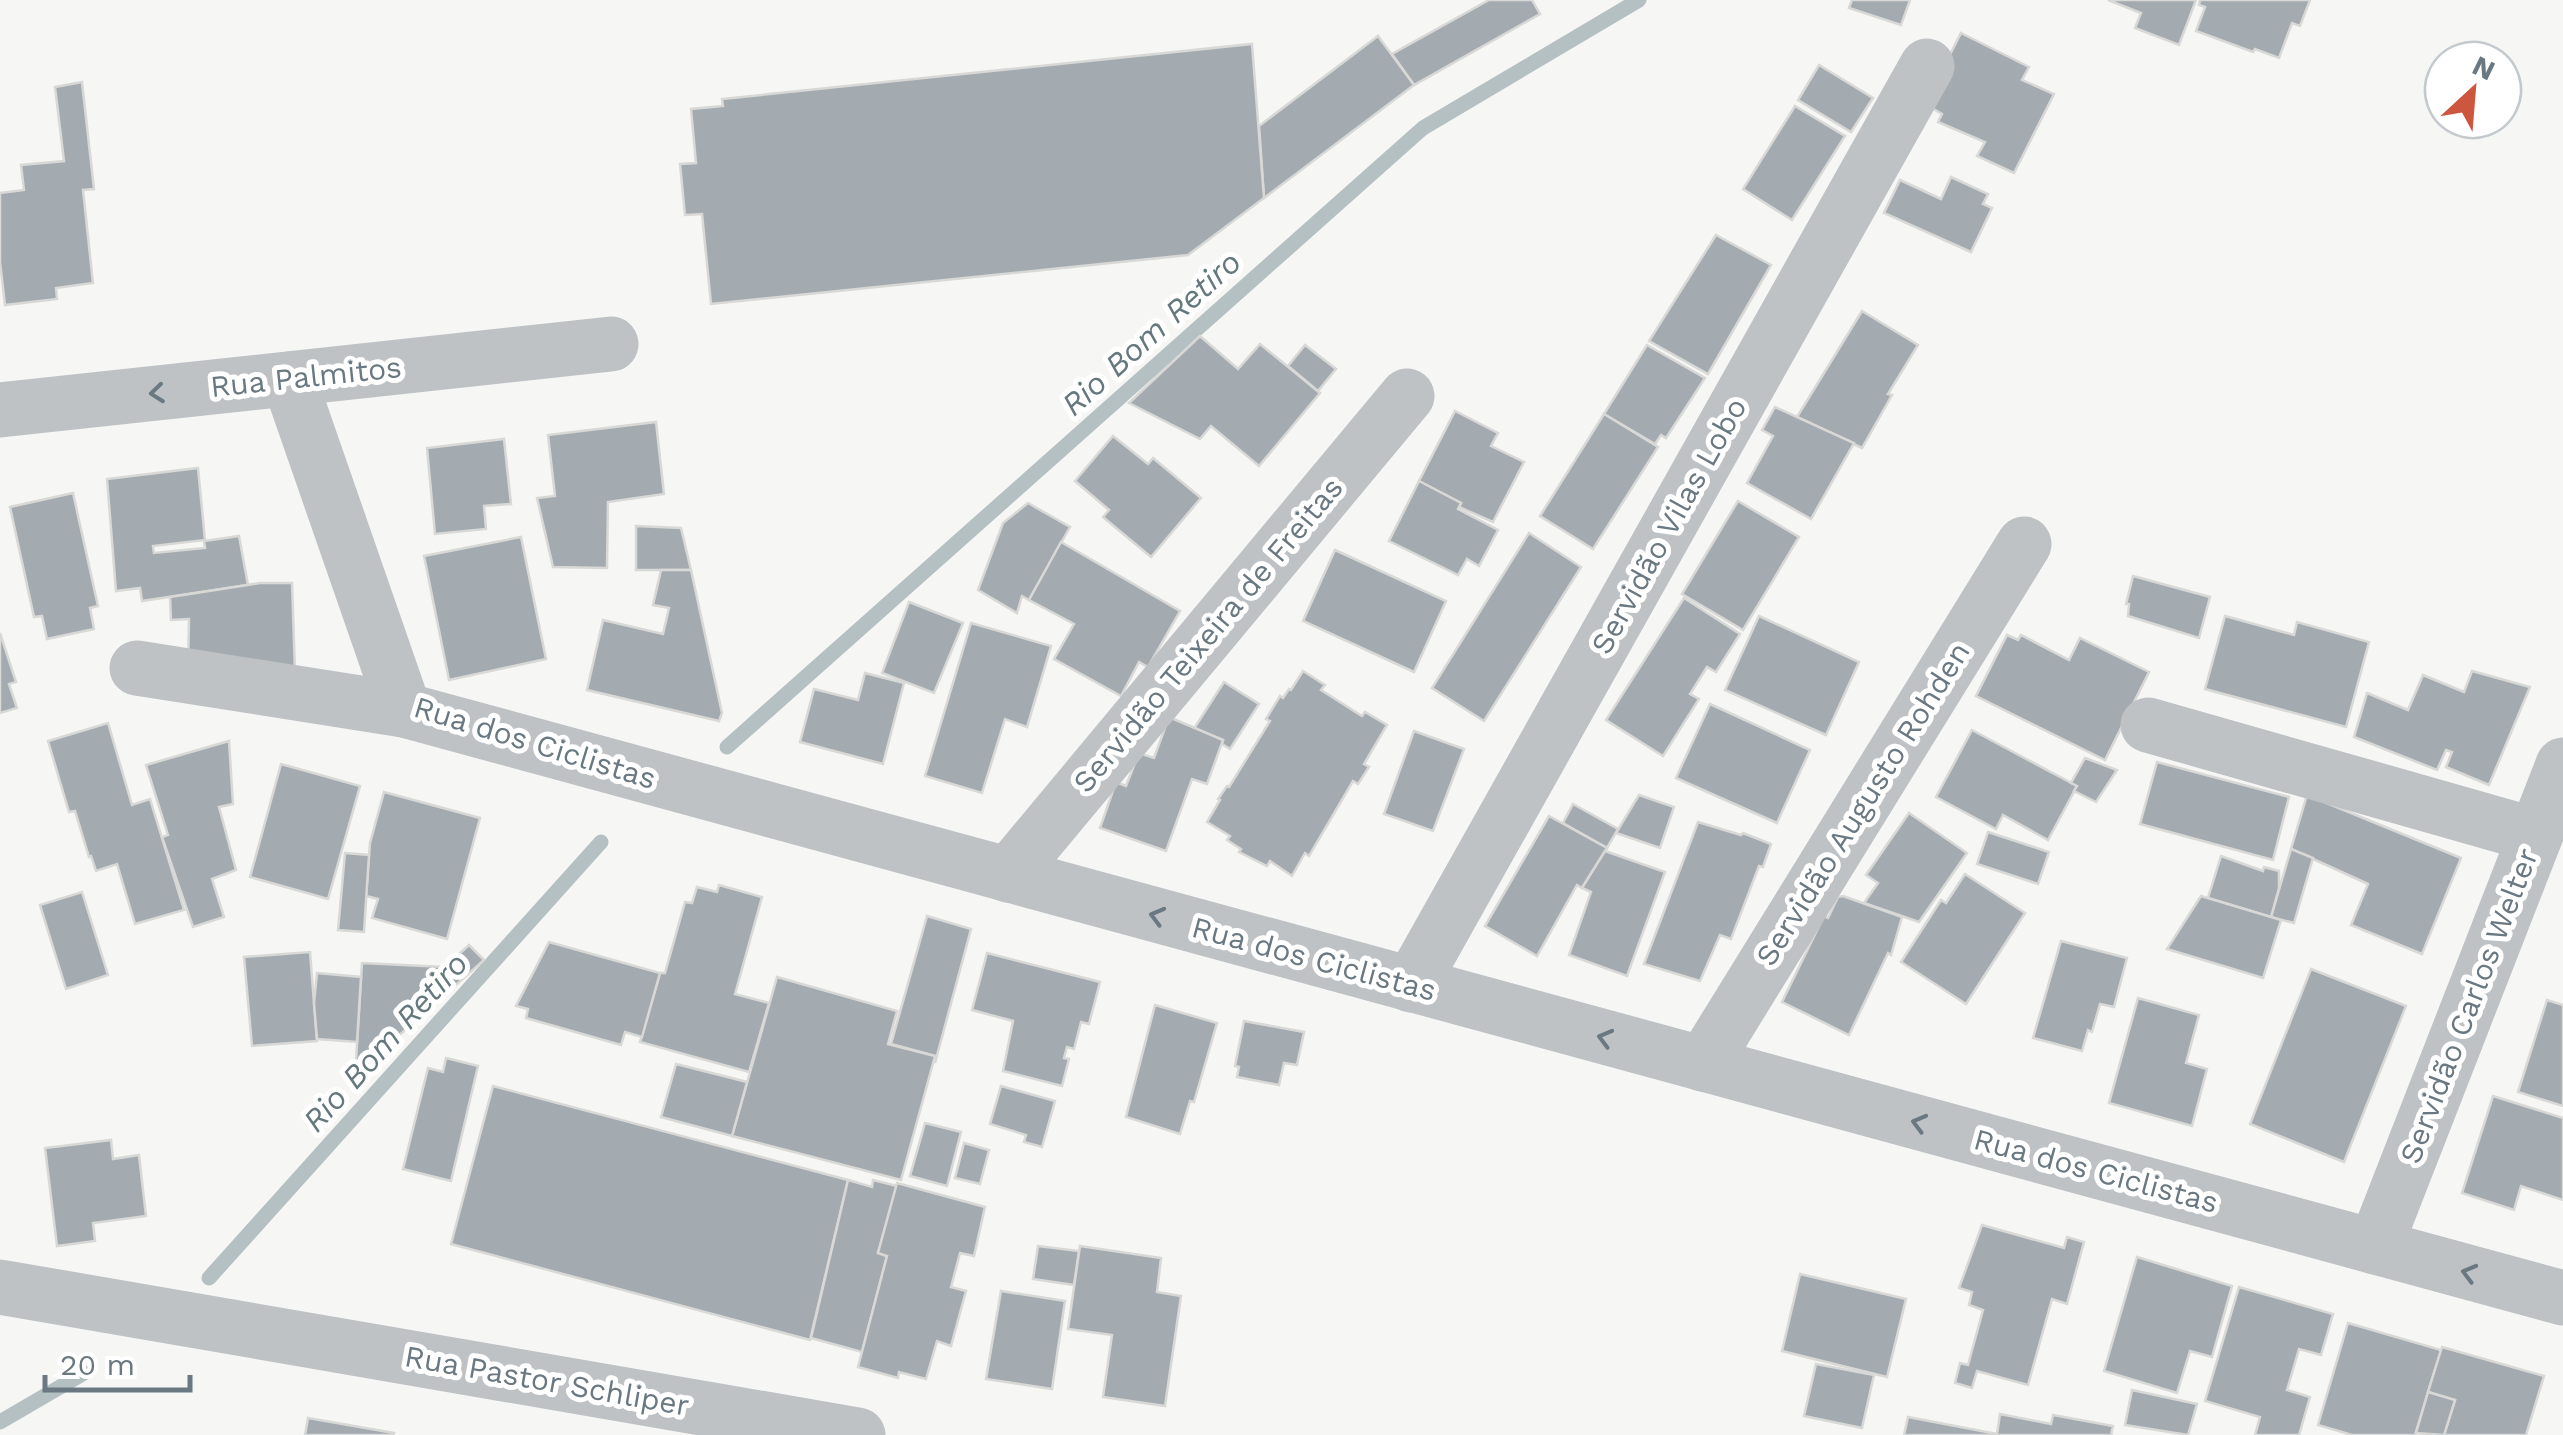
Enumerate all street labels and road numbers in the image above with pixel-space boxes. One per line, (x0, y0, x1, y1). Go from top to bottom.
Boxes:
street label: Rua Palmitos (209, 349, 403, 404)
street label: Servidão Vilas Lobo (1584, 392, 1754, 660)
street label: Servidão Teixeira de Freitas (1065, 470, 1350, 799)
street label: Servidão Augusto Rohden (1748, 635, 1977, 972)
street label: Rua dos Ciclistas (410, 689, 660, 796)
street label: Servidão Carlos Welter (2392, 843, 2545, 1168)
street label: Rua dos Ciclistas (1188, 909, 1440, 1008)
street label: Rua dos Ciclistas (1970, 1121, 2222, 1220)
street label: Rua Pastor Schliper (402, 1338, 692, 1423)

